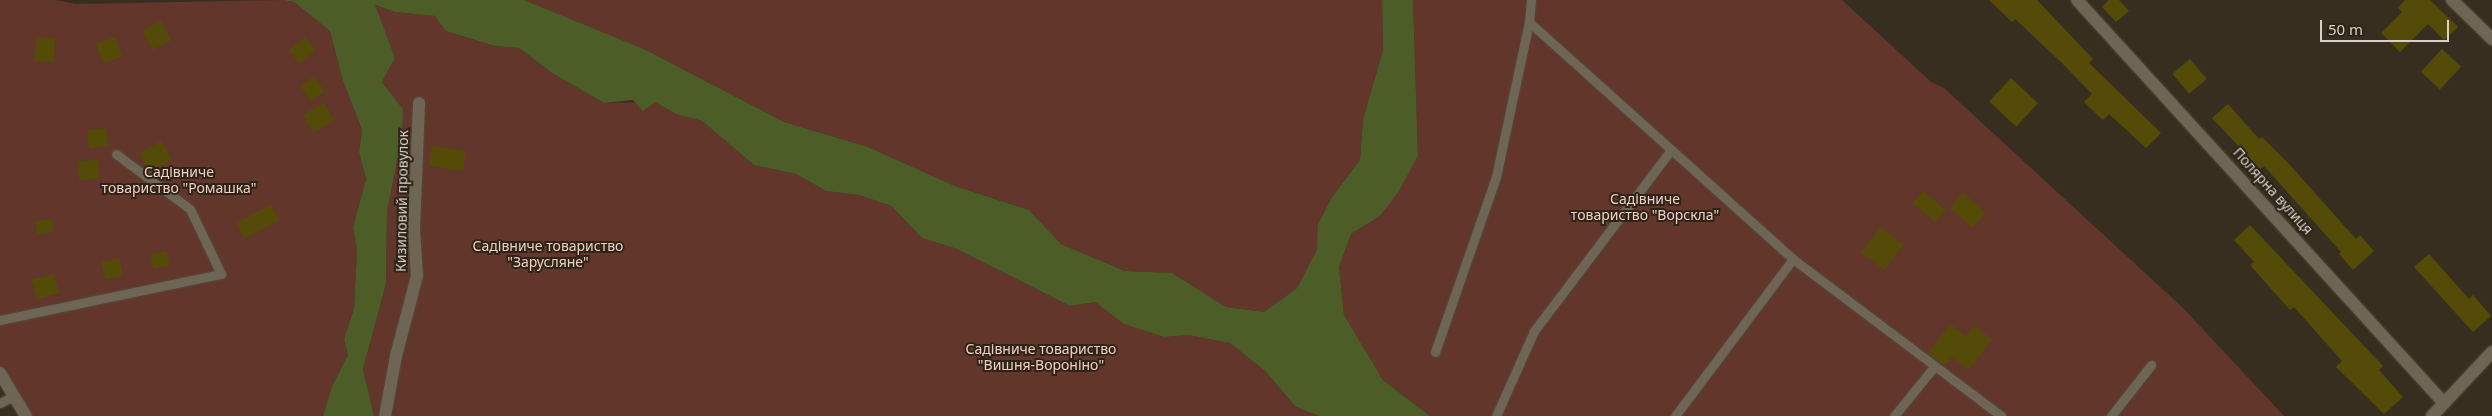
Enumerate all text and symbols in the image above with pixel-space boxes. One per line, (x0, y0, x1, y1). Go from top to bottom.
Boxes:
scale bar (2322, 10, 2451, 42)
text: 50 m (2328, 19, 2363, 39)
street label: Кизиловий провулок (392, 130, 412, 272)
street label: Полярна вулиця (2230, 144, 2316, 238)
park label: Садівниче товариство "Ромашка" (102, 164, 256, 196)
park label: Садівниче товариство "Ворскла" (1571, 191, 1719, 223)
park label: Садівниче товариство "Зарусляне" (473, 238, 623, 270)
park label: Садівниче товариство "Вишня-Вороніно" (966, 341, 1116, 374)

